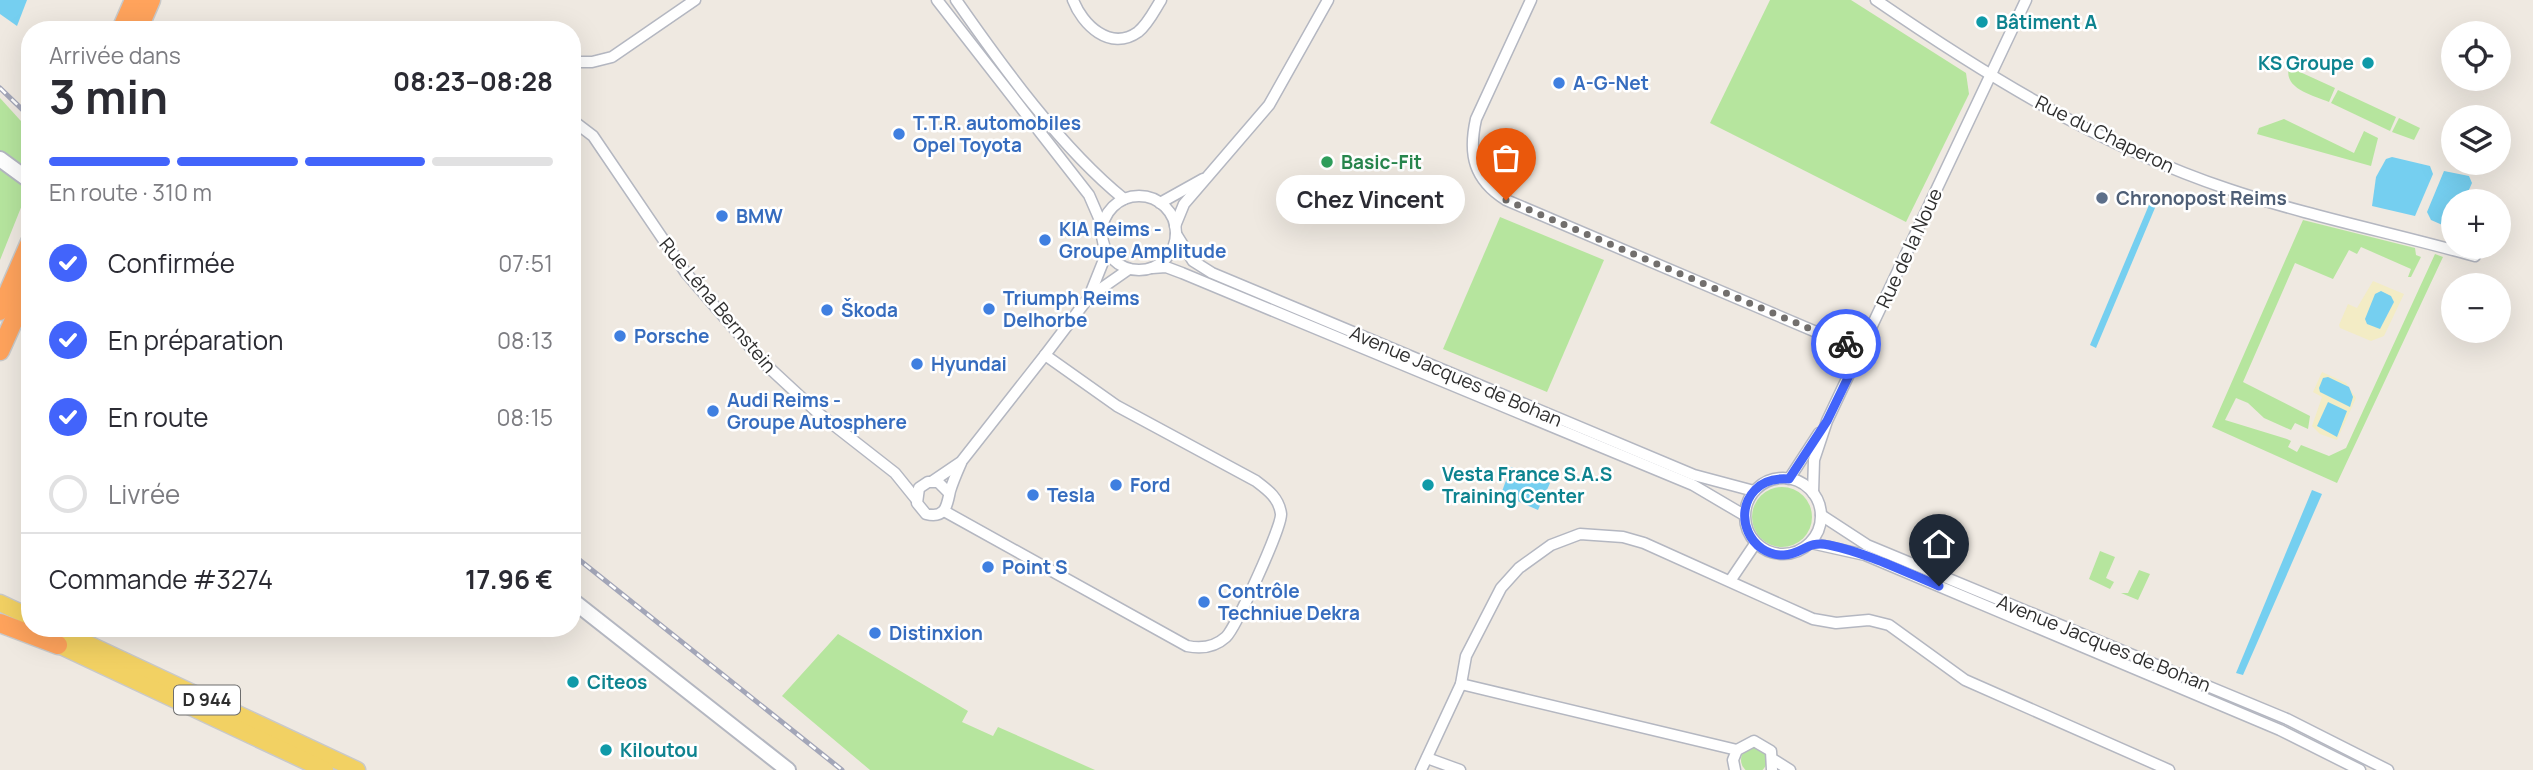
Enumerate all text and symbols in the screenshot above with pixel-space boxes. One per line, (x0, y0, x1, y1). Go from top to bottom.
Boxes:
place label: Bâtiment A (1996, 9, 2097, 35)
marker: Bâtiment A (1974, 14, 1990, 30)
map controls (2441, 21, 2511, 343)
button: locate (2441, 21, 2511, 91)
text: Arrivée dans (49, 39, 181, 71)
place label: KS Groupe (2258, 50, 2354, 76)
marker: KS Groupe (2360, 55, 2376, 71)
text: 08:23–08:28 (393, 63, 553, 99)
text: 3 min (49, 65, 168, 128)
place label: A-G-Net (1573, 70, 1649, 96)
marker: A-G-Net (1551, 75, 1567, 91)
street label: Rue du Chaperon (2031, 89, 2179, 179)
button: layers (2441, 105, 2511, 175)
place label: T.T.R. automobiles Opel Toyota (913, 110, 1081, 158)
marker: T.T.R. automobiles Opel Toyota (891, 126, 907, 142)
pin (1476, 128, 1536, 200)
icon: bag (1487, 139, 1525, 177)
place label: Basic-Fit (1341, 149, 1422, 175)
marker: Basic-Fit (1319, 154, 1335, 170)
text: En route · 310 m (49, 176, 212, 208)
callout: Chez Vincent (1275, 176, 1464, 224)
text: Chez Vincent (1297, 183, 1444, 215)
street label: Rue de la Noue (1870, 184, 1948, 312)
place label: Chronopost Reims (2116, 185, 2287, 211)
button: + (2441, 189, 2511, 259)
marker: Chronopost Reims (2094, 190, 2110, 206)
place label: BMW (736, 203, 783, 229)
marker: BMW (714, 208, 730, 224)
place label: KIA Reims - Groupe Amplitude (1059, 216, 1226, 264)
street label: Rue Léna Bernstein (654, 232, 782, 378)
marker: KIA Reims - Groupe Amplitude (1037, 232, 1053, 248)
icon: check (49, 244, 87, 282)
text: Confirmée (108, 245, 235, 281)
text: 07:51 (498, 247, 553, 279)
button: − (2441, 273, 2511, 343)
place label: Triumph Reims Delhorbe (1003, 285, 1140, 333)
place label: Škoda (841, 297, 898, 323)
marker: Triumph Reims Delhorbe (981, 301, 997, 317)
marker: Škoda (819, 302, 835, 318)
courier (1811, 309, 1881, 379)
street label: Avenue Jacques de Bohan (1346, 319, 1566, 433)
icon: check (49, 321, 87, 359)
text: En préparation (108, 322, 283, 358)
place label: Porsche (634, 323, 709, 349)
text: 08:13 (497, 324, 553, 356)
icon: bike (1827, 325, 1865, 363)
marker: Porsche (612, 328, 628, 344)
place label: Hyundai (931, 351, 1007, 377)
marker: Hyundai (909, 356, 925, 372)
place label: Audi Reims - Groupe Autosphere (727, 387, 907, 435)
icon: check (49, 398, 87, 436)
text: En route (108, 399, 209, 435)
text: 08:15 (496, 401, 553, 433)
marker: Audi Reims - Groupe Autosphere (705, 403, 721, 419)
place label: Vesta France S.A.S Training Center (1442, 461, 1612, 509)
place label: Ford (1130, 472, 1171, 498)
text: Livrée (108, 476, 180, 512)
marker: Ford (1108, 477, 1124, 493)
marker: Vesta France S.A.S Training Center (1420, 477, 1436, 493)
place label: Tesla (1047, 482, 1095, 508)
marker: Tesla (1025, 487, 1041, 503)
pin (1909, 514, 1969, 586)
icon: home (1920, 525, 1958, 563)
place label: Point S (1002, 554, 1067, 580)
marker: Point S (980, 559, 996, 575)
text: Commande #3274 (49, 561, 273, 597)
text: 17.96 € (465, 561, 553, 597)
place label: Contrôle Techniue Dekra (1218, 578, 1360, 626)
street label: Avenue Jacques de Bohan (1993, 588, 2215, 698)
marker: Contrôle Techniue Dekra (1196, 594, 1212, 610)
place label: Distinxion (889, 620, 983, 646)
marker: Distinxion (867, 625, 883, 641)
place label: Citeos (587, 669, 647, 695)
marker: Citeos (565, 674, 581, 690)
road number: D 944 (174, 686, 240, 714)
place label: Kiloutou (620, 737, 698, 763)
marker: Kiloutou (598, 742, 614, 758)

